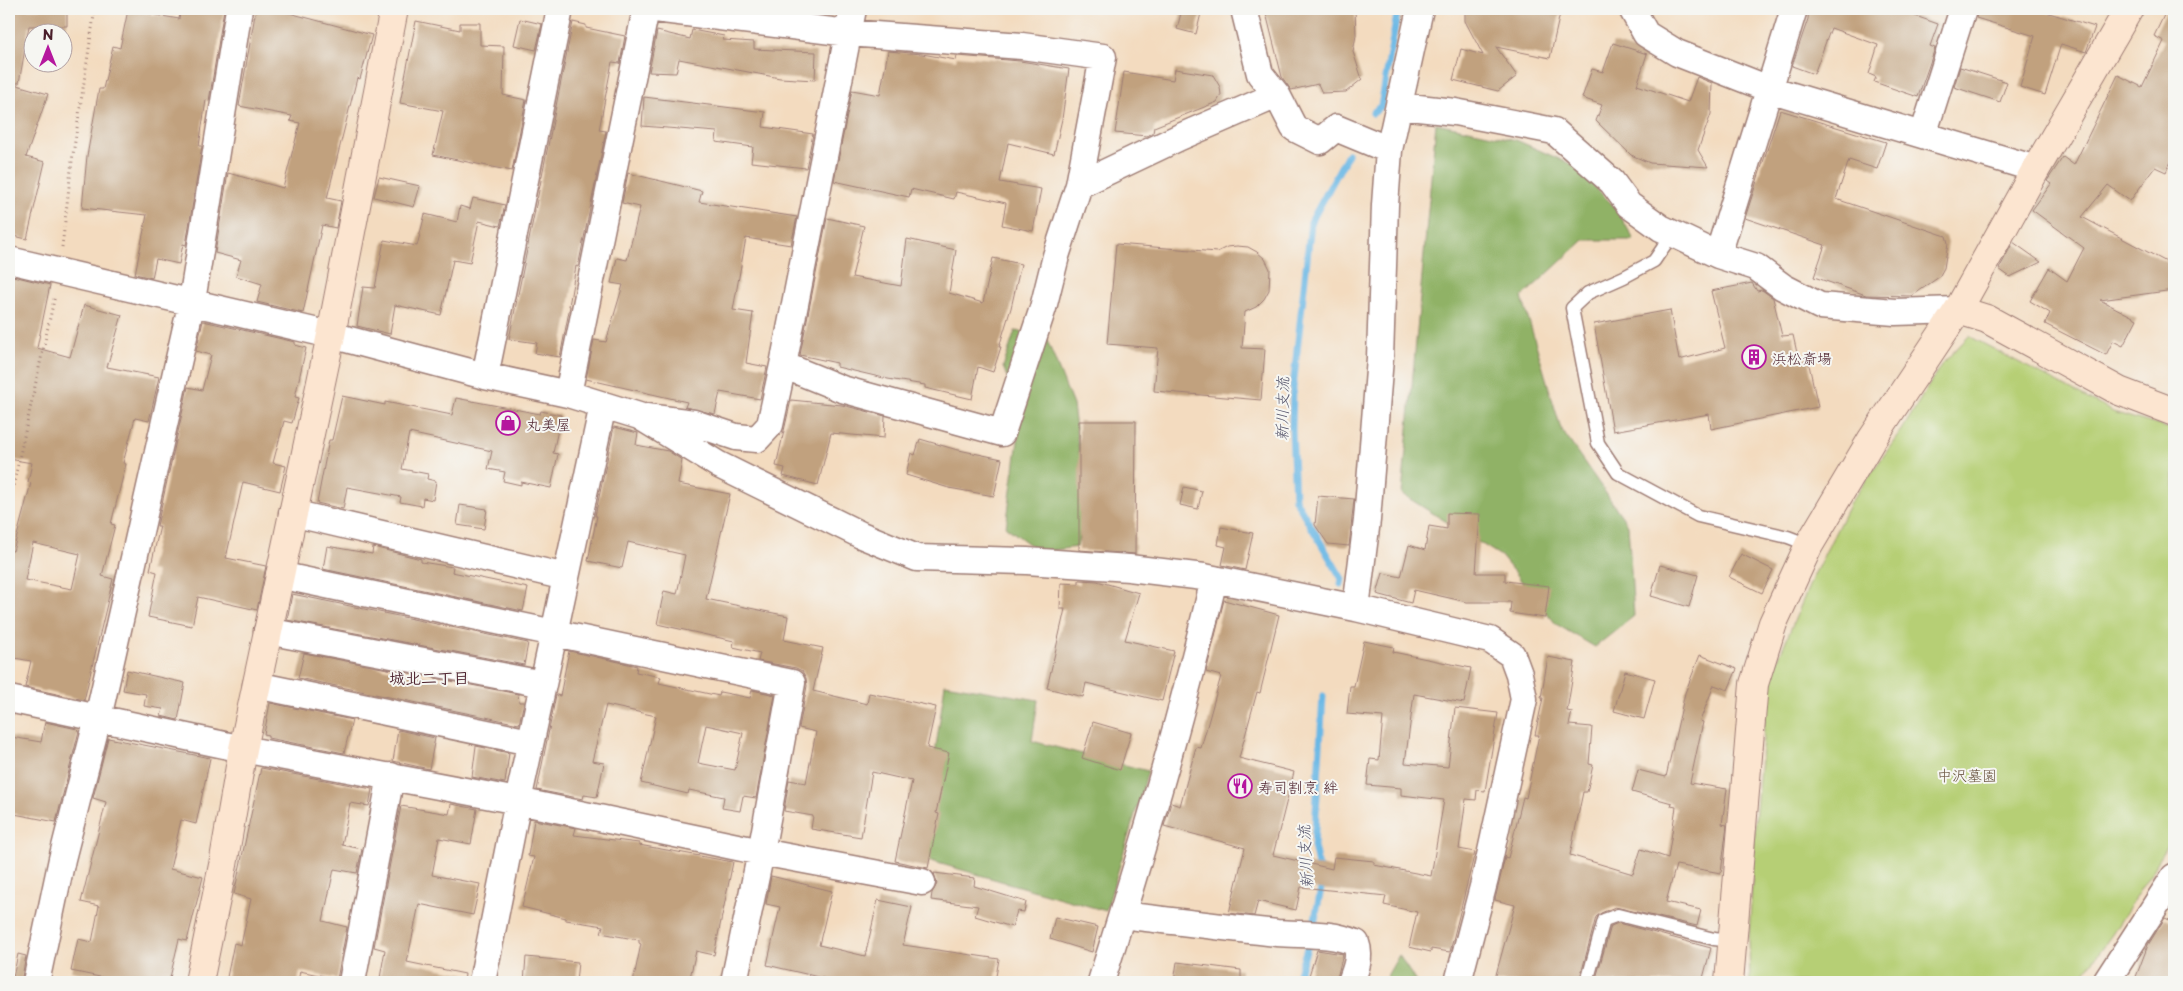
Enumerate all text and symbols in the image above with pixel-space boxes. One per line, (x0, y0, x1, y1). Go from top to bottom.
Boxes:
north arrow (22, 22, 72, 72)
text: N (42, 24, 54, 45)
building icon: 浜松斎場 (1741, 344, 1767, 370)
place label: 浜松斎場 (1772, 346, 1832, 369)
water label: 新川支流 (1268, 376, 1294, 441)
shop icon: 丸美屋 (495, 410, 521, 436)
place label: 丸美屋 (526, 412, 571, 435)
district label: 城北二丁目 (389, 665, 469, 689)
park label: 中沢墓園 (1937, 763, 1997, 786)
restaurant icon: 寿司割烹 絆 (1227, 773, 1253, 799)
place label: 寿司割烹 絆 (1258, 775, 1338, 798)
water label: 新川支流 (1290, 823, 1318, 890)

